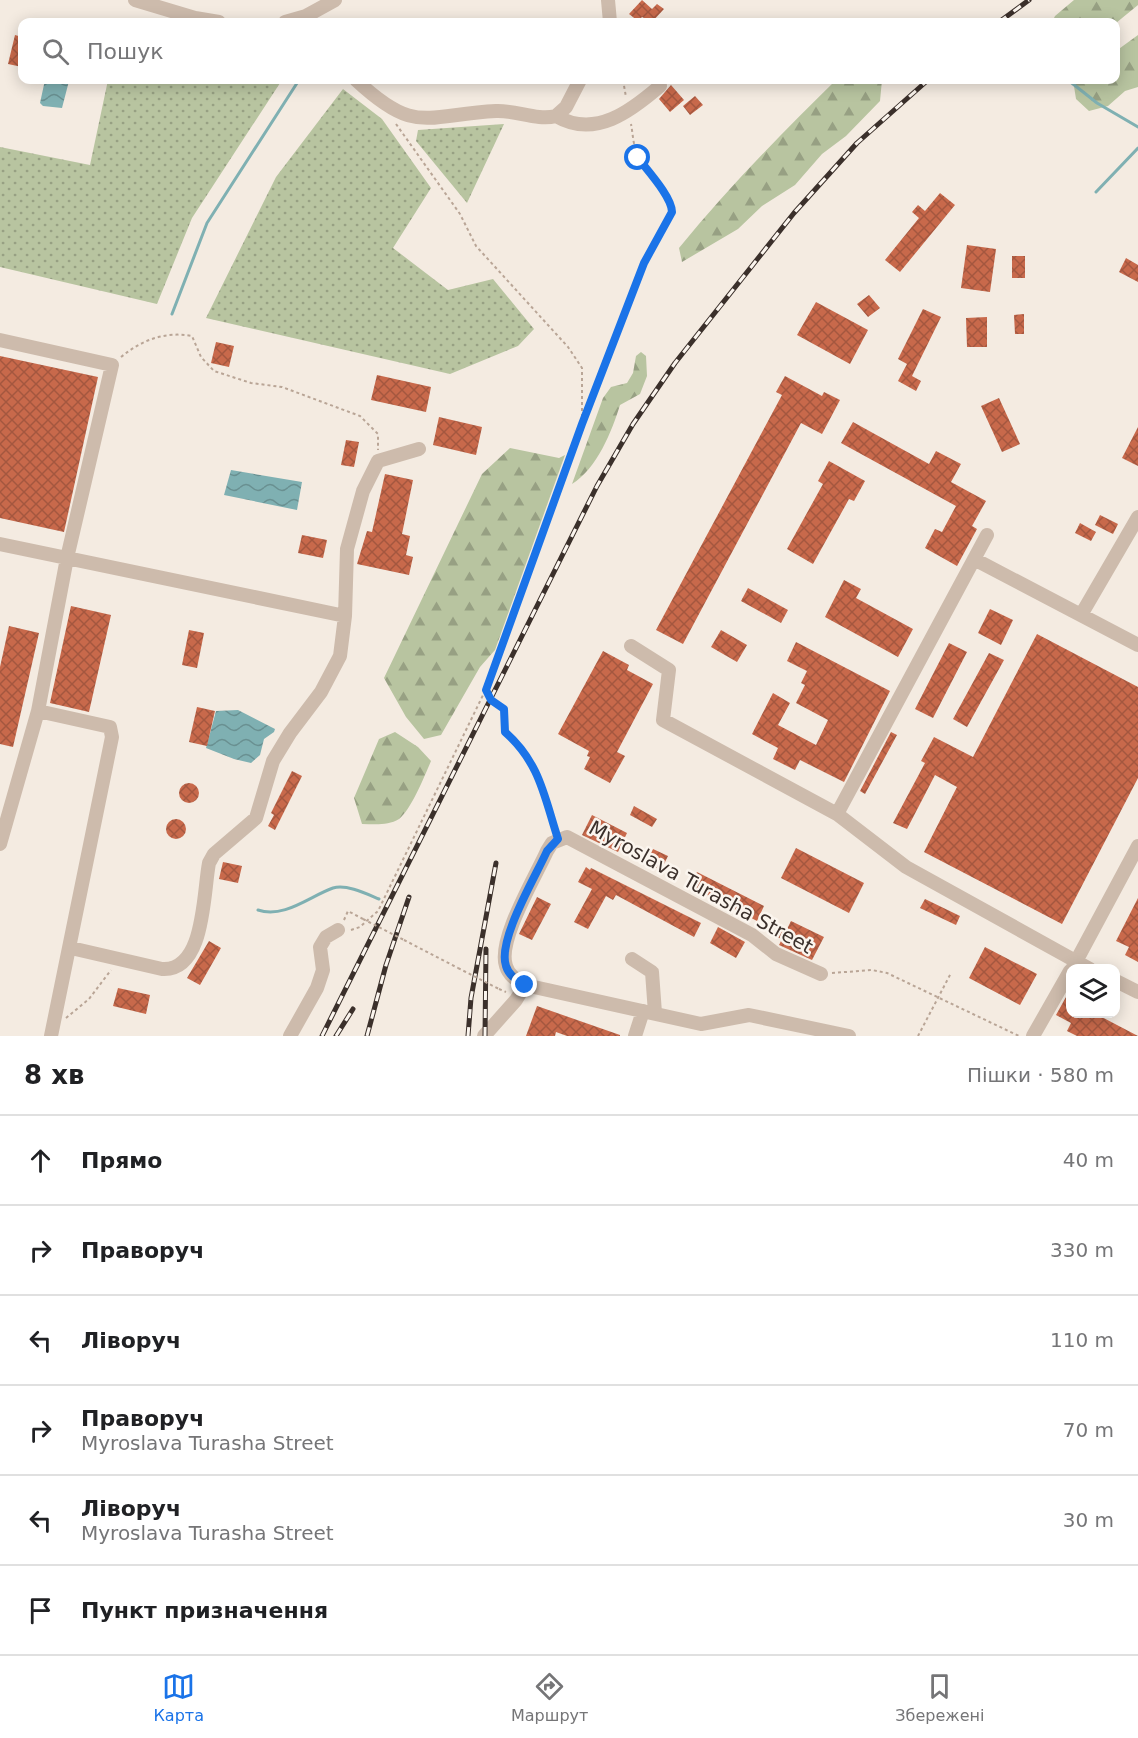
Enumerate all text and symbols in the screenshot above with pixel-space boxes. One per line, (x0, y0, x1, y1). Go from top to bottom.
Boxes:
search box (18, 18, 1120, 84)
icon: search (39, 35, 72, 68)
text: Пошук (87, 39, 163, 64)
route start (624, 144, 650, 170)
street label: Myroslava Turasha Street (585, 815, 817, 959)
map controls (1066, 964, 1120, 1018)
button: layers (1066, 964, 1120, 1018)
route end (511, 971, 537, 997)
text: 8 хв (24, 1060, 84, 1090)
text: Пішки · 580 m (967, 1063, 1114, 1087)
icon: ahead (24, 1144, 57, 1177)
text: Прямо (81, 1148, 162, 1173)
text: 40 m (1063, 1148, 1114, 1172)
icon: right (24, 1234, 57, 1267)
text: Праворуч (81, 1238, 204, 1263)
text: 330 m (1050, 1238, 1114, 1262)
icon: left (24, 1324, 57, 1357)
text: Ліворуч (81, 1328, 181, 1353)
text: 110 m (1050, 1328, 1114, 1352)
text: Праворуч (81, 1406, 204, 1431)
icon: right (24, 1414, 57, 1447)
text: 70 m (1063, 1418, 1114, 1442)
text: Myroslava Turasha Street (81, 1431, 334, 1455)
text: Ліворуч (81, 1496, 181, 1521)
icon: left (24, 1504, 57, 1537)
text: 30 m (1063, 1508, 1114, 1532)
text: Myroslava Turasha Street (81, 1521, 334, 1545)
icon: arrive (24, 1594, 57, 1627)
text: Пункт призначення (81, 1598, 328, 1623)
tab: Карта (154, 1670, 204, 1725)
tab: Маршрут (511, 1670, 588, 1725)
tab: Збережені (895, 1670, 984, 1725)

